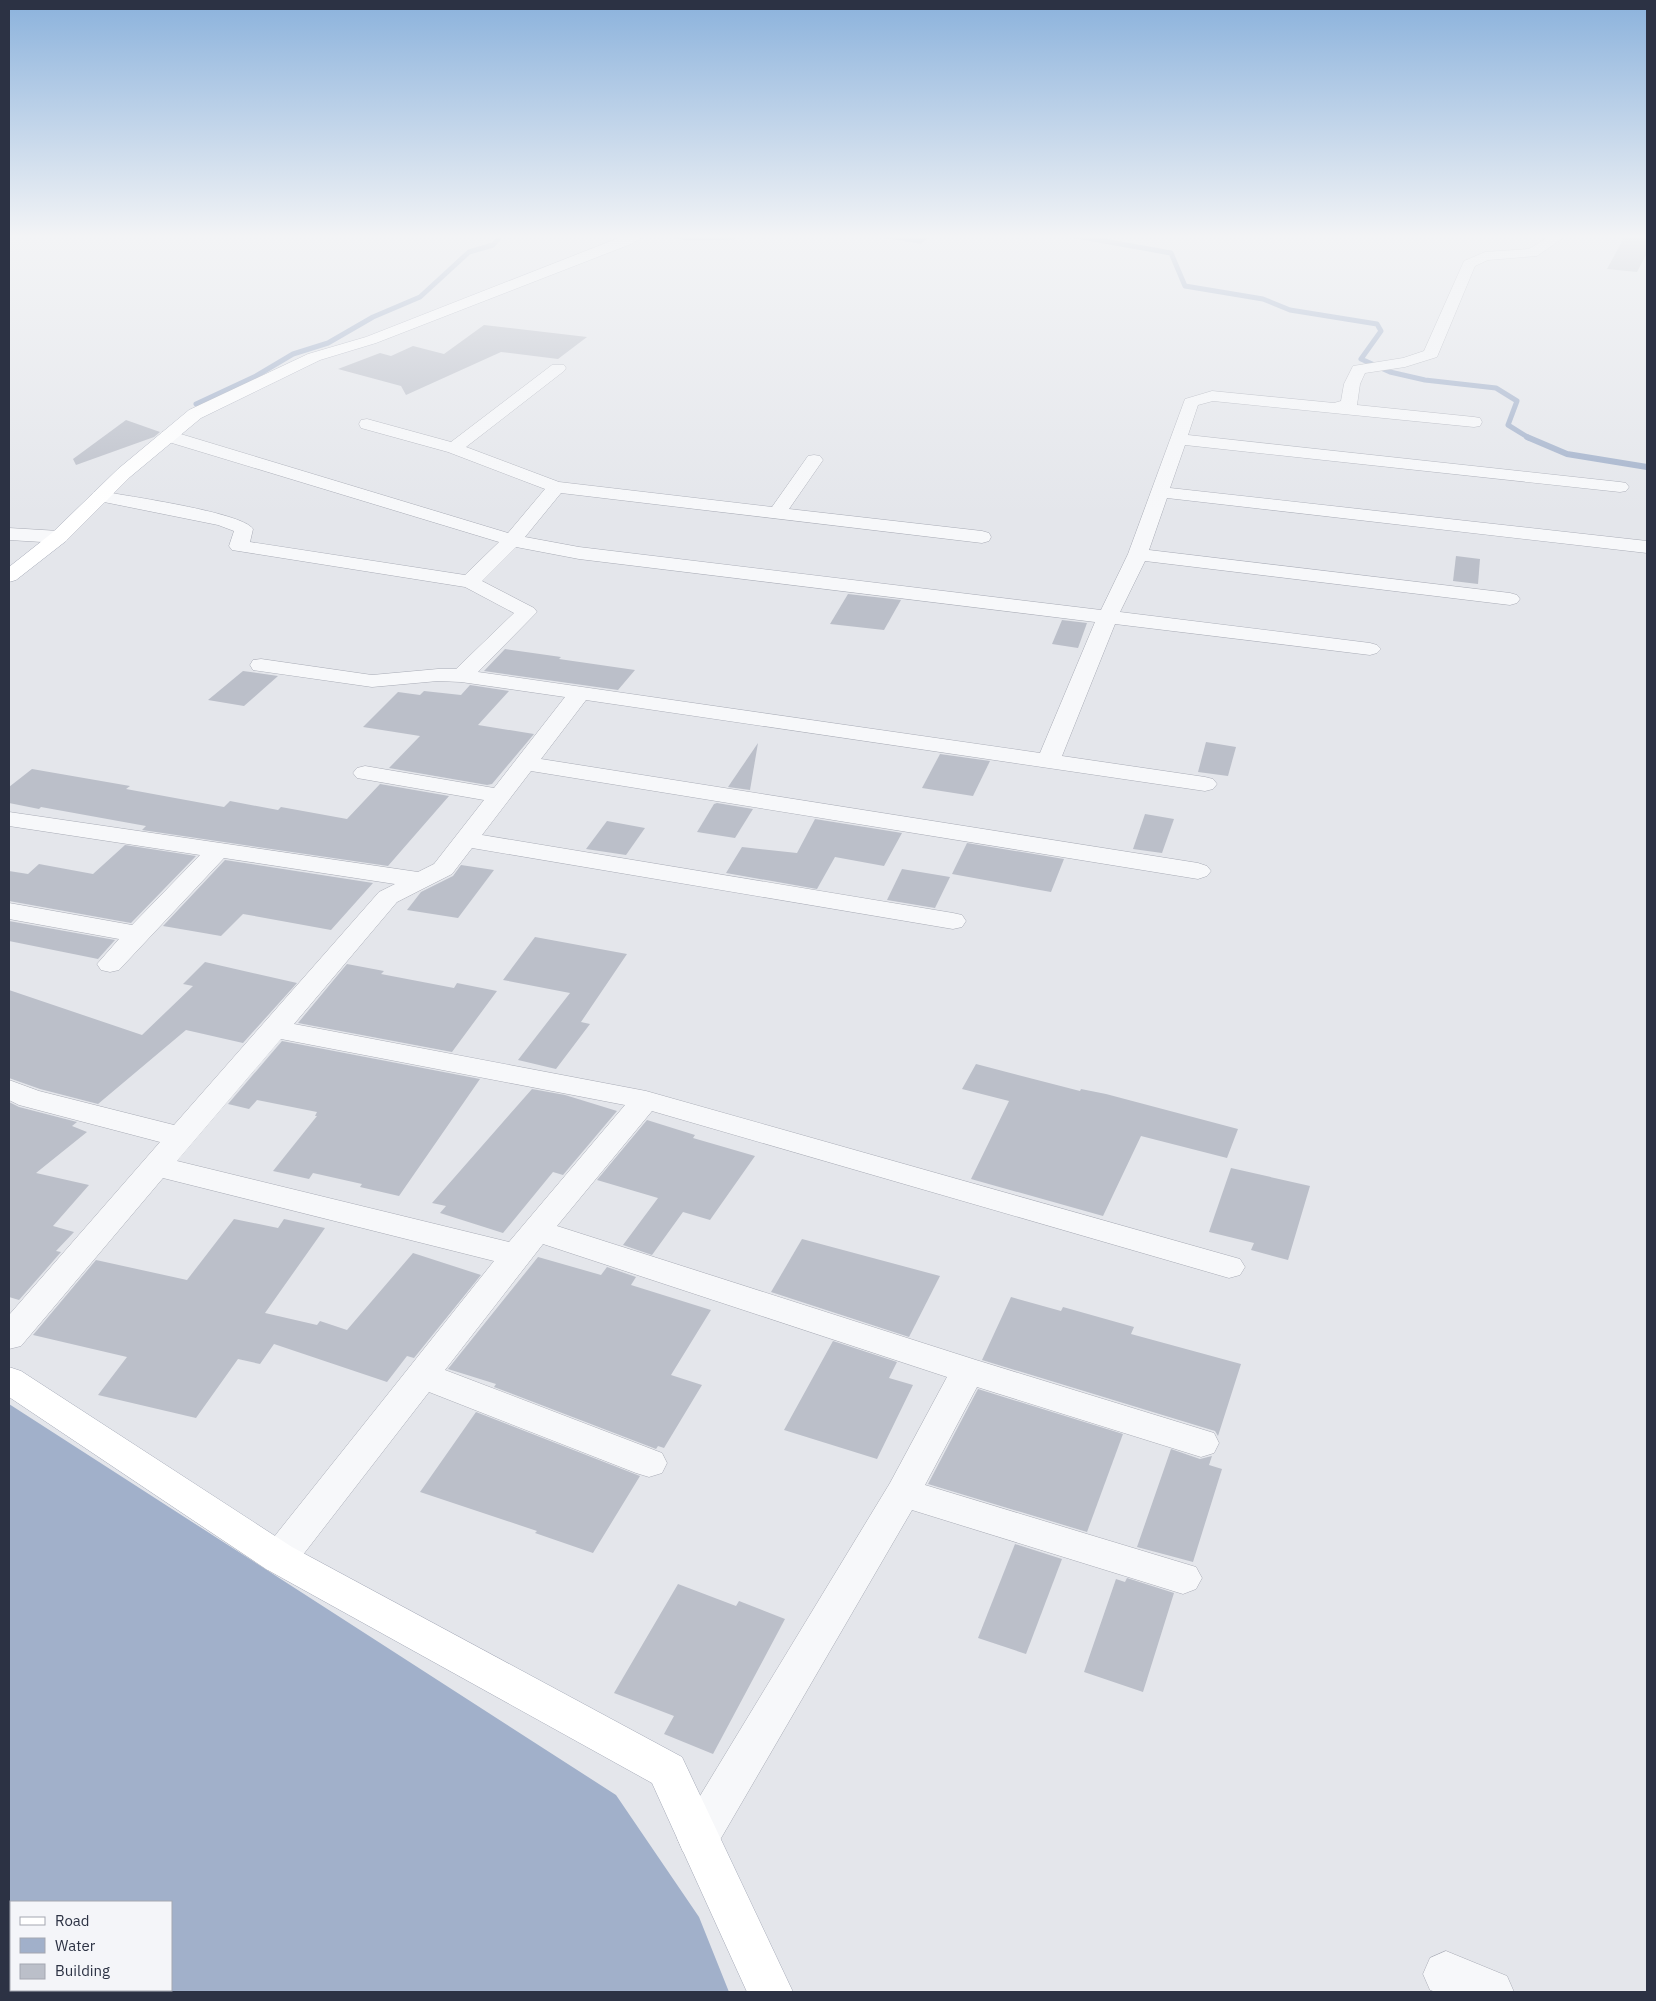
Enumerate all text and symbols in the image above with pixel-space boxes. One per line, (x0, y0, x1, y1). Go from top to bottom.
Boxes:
legend (10, 1901, 172, 1991)
text: Road (55, 1911, 90, 1930)
text: Water (55, 1936, 96, 1955)
text: Building (55, 1961, 110, 1980)

